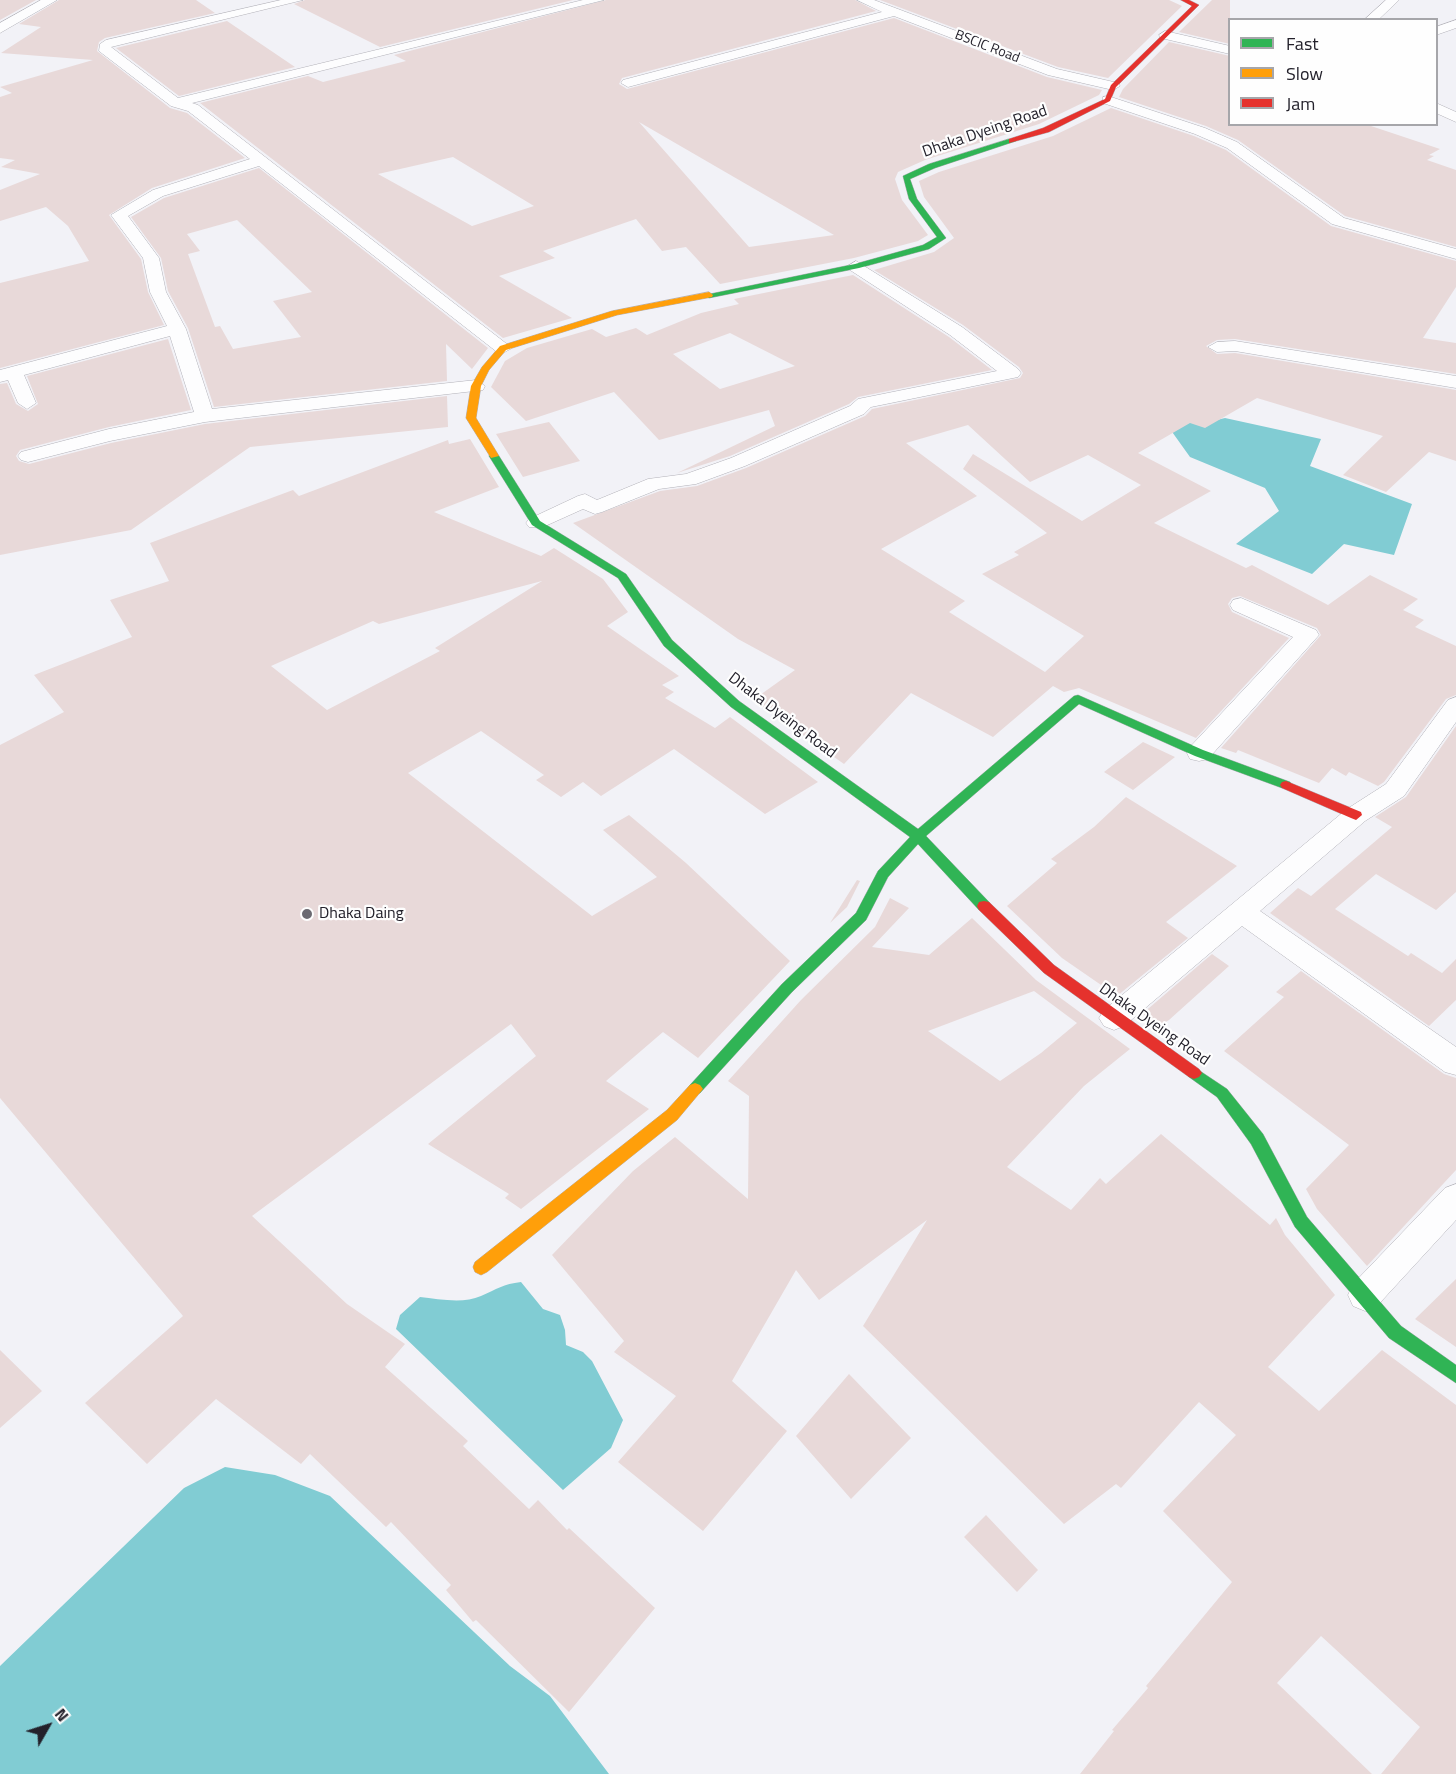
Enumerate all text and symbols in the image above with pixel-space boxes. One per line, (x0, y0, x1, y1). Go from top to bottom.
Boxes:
legend (1228, 18, 1438, 126)
street label: BSCIC Road (952, 27, 1022, 67)
text: Fast (1286, 30, 1319, 57)
text: Slow (1286, 60, 1323, 87)
text: Jam (1286, 90, 1315, 117)
street label: Dhaka Dyeing Road (920, 102, 1050, 162)
street label: Dhaka Dyeing Road (724, 669, 840, 763)
place label: Dhaka Daing (319, 904, 404, 924)
marker: Dhaka Daing (300, 907, 314, 921)
street label: Dhaka Dyeing Road (1095, 980, 1213, 1070)
north arrow (18, 1696, 78, 1756)
text: N (49, 1703, 75, 1727)

